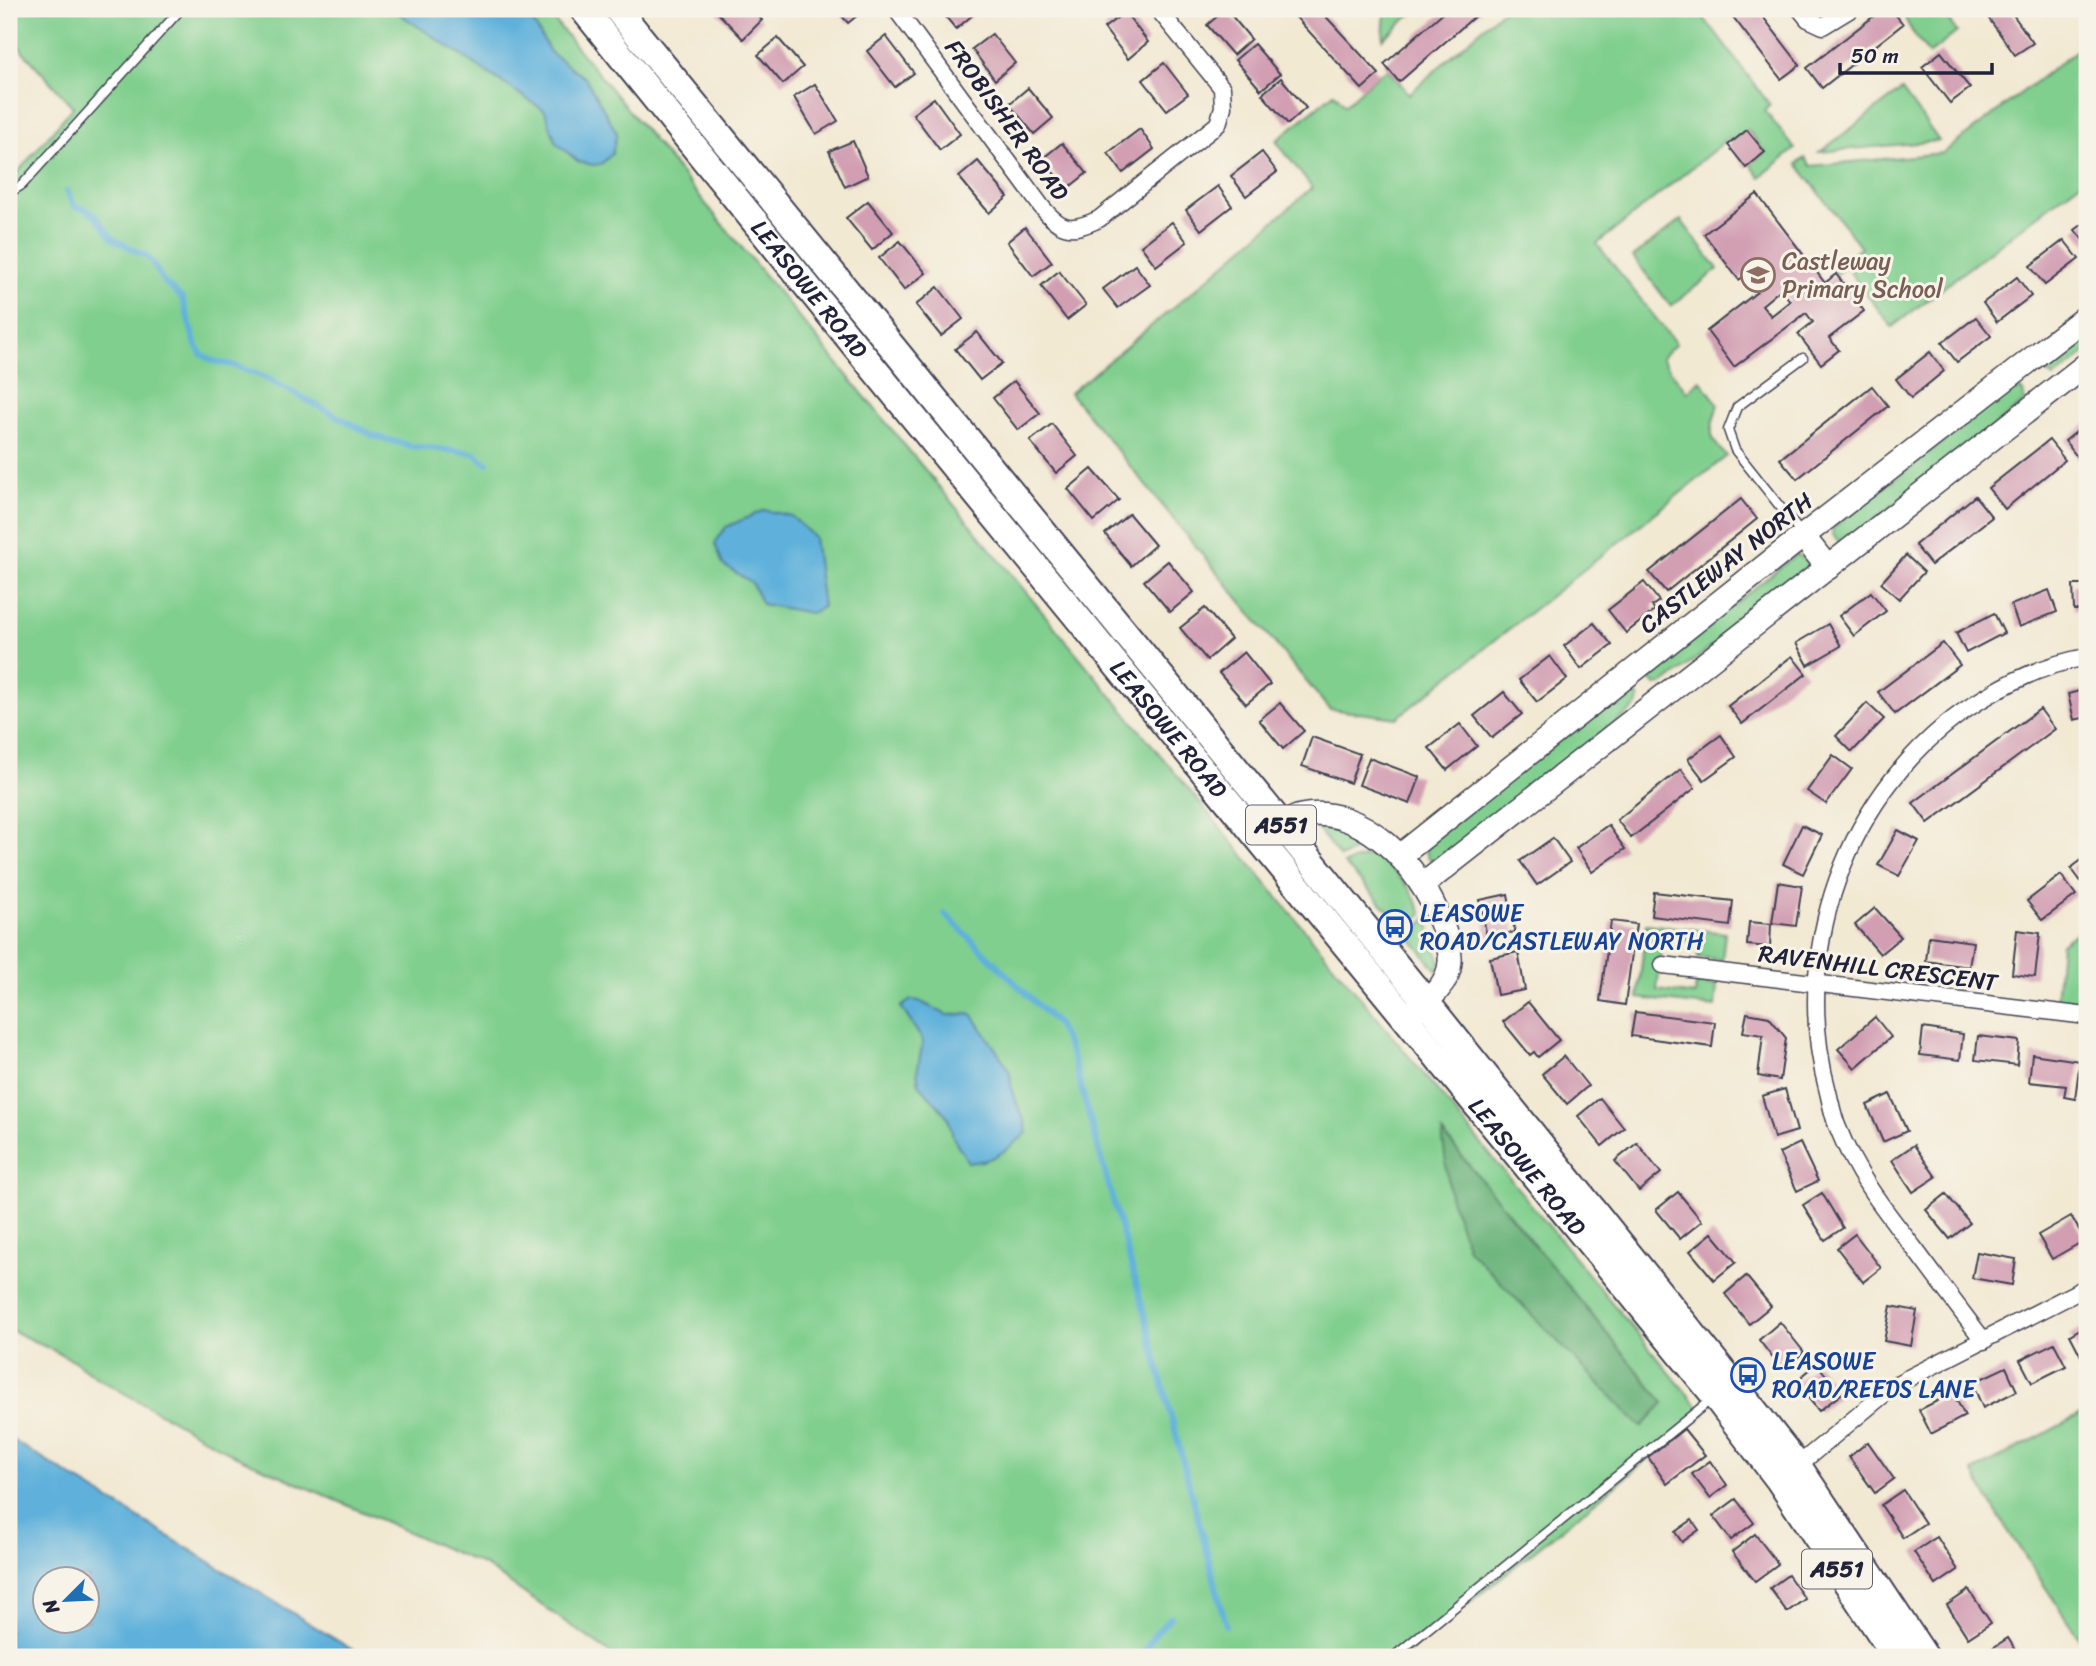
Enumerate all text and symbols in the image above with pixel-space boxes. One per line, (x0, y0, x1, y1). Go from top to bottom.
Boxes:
street label: FROBISHER ROAD (934, 30, 1081, 211)
scale bar (1840, 32, 1993, 76)
text: 50 m (1851, 37, 1899, 75)
street label: LEASOWE ROAD (740, 210, 879, 369)
place label: Castleway Primary School (1782, 240, 1944, 310)
school or university icon: Castleway Primary School (1739, 256, 1777, 294)
street label: CASTLEWAY NORTH (1630, 481, 1822, 645)
street label: LEASOWE ROAD (1099, 650, 1239, 808)
road number: A551 (1246, 806, 1316, 845)
place label: LEASOWE ROAD/CASTLEWAY NORTH (1420, 892, 1704, 962)
bus stop icon: LEASOWE ROAD/CASTLEWAY NORTH (1376, 908, 1414, 946)
street label: RAVENHILL CRESCENT (1756, 933, 2002, 1004)
street label: LEASOWE ROAD (1457, 1088, 1598, 1246)
place label: LEASOWE ROAD/REEDS LANE (1772, 1340, 1977, 1410)
bus stop icon: LEASOWE ROAD/REEDS LANE (1729, 1356, 1767, 1394)
road number: A551 (1802, 1550, 1872, 1588)
north arrow (32, 1564, 102, 1634)
text: N (33, 1593, 69, 1620)

